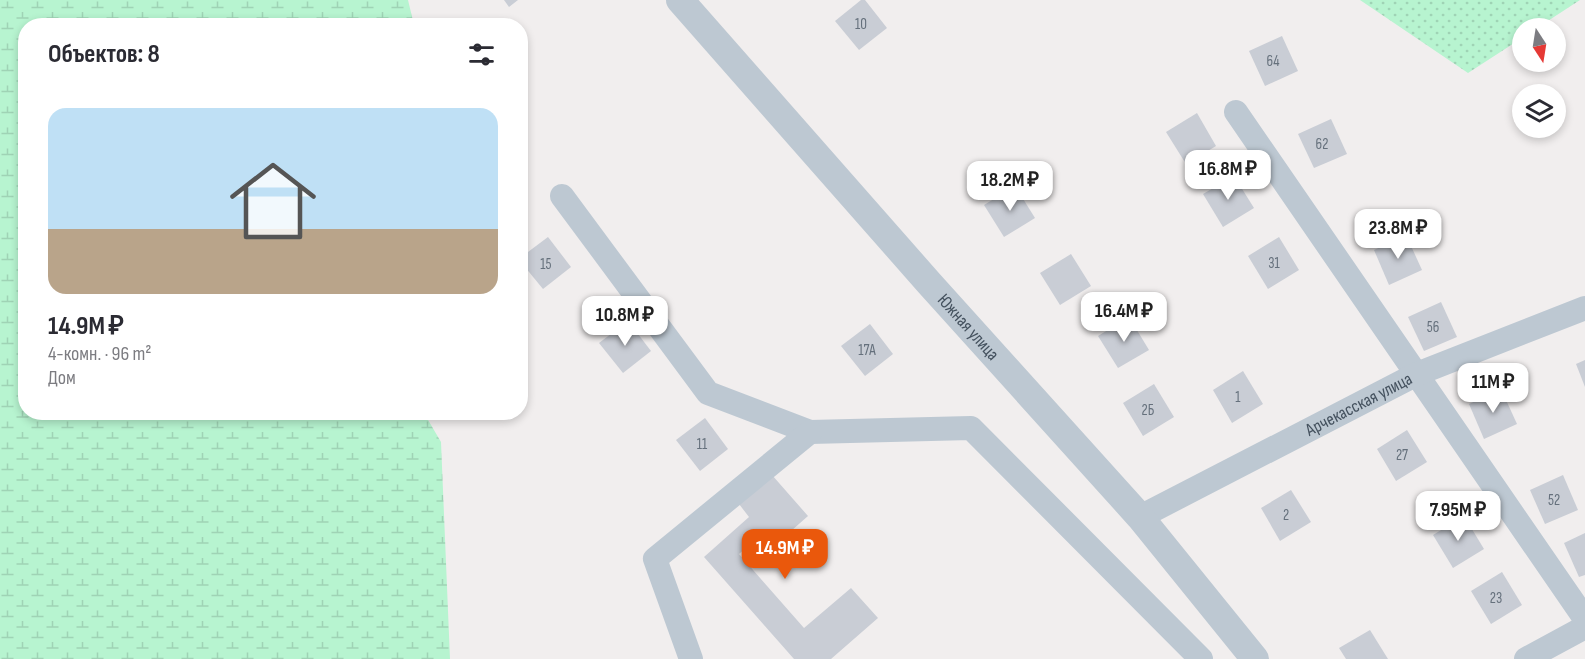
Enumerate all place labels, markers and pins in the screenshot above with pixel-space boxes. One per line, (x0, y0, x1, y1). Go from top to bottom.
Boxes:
pin: 16.8M ₽ (1173, 150, 1283, 201)
pin: 18.2M ₽ (955, 161, 1065, 212)
pin: 23.8M ₽ (1343, 209, 1453, 260)
pin: 16.4M ₽ (1069, 292, 1179, 343)
pin: 10.8M ₽ (570, 296, 680, 347)
pin: 11M ₽ (1451, 363, 1535, 414)
pin: 7.95M ₽ (1403, 491, 1513, 542)
pin: 14.9M ₽ (730, 529, 840, 580)

